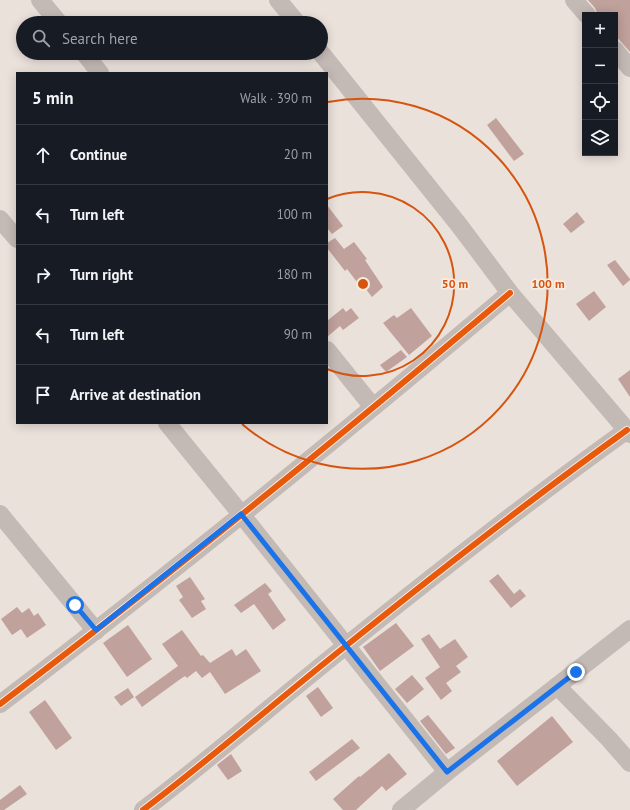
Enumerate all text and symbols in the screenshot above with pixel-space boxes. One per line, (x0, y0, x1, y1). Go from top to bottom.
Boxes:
map controls (582, 12, 618, 156)
button: + (582, 12, 618, 48)
search box (16, 16, 328, 60)
icon: search (30, 27, 52, 49)
text: Search here (62, 29, 138, 48)
button: − (582, 48, 618, 84)
button: locate (582, 84, 618, 120)
text: 5 min (32, 87, 73, 109)
text: Walk · 390 m (240, 90, 312, 107)
button: layers (582, 120, 618, 156)
icon: ahead (32, 144, 54, 166)
text: Continue (70, 145, 127, 164)
text: 20 m (284, 146, 312, 163)
icon: left (32, 204, 54, 226)
text: Turn left (70, 205, 124, 224)
text: 100 m (277, 206, 312, 223)
icon: right (32, 264, 54, 286)
text: Turn right (70, 265, 133, 284)
text: 180 m (277, 266, 312, 283)
text: 50 m (442, 276, 468, 291)
text: 100 m (531, 276, 565, 291)
centre of rings (356, 277, 370, 291)
icon: left (32, 324, 54, 346)
text: Turn left (70, 325, 124, 344)
text: 90 m (284, 326, 312, 343)
icon: arrive (32, 384, 54, 406)
text: Arrive at destination (70, 385, 201, 404)
route start (66, 596, 84, 614)
route end (567, 663, 585, 681)

